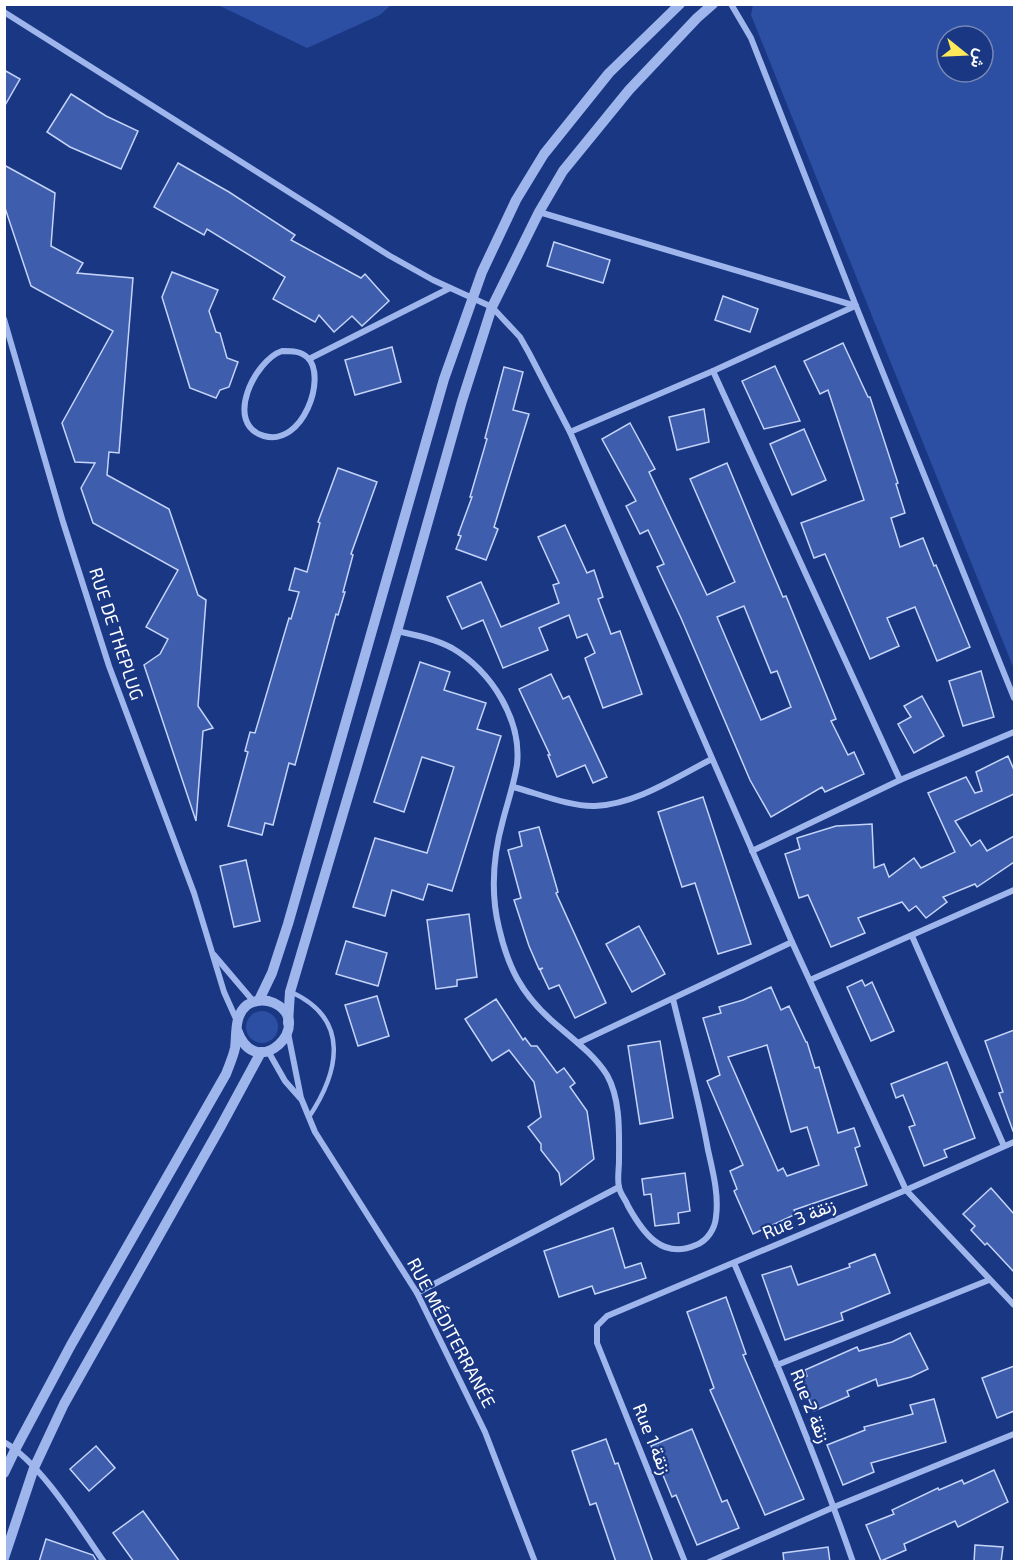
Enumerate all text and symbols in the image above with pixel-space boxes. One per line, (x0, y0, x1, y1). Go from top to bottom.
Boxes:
north arrow (935, 24, 995, 84)
text: ش (967, 46, 992, 71)
street label: RUE DE THEPLUG (85, 565, 149, 703)
street label: Rue 3 زنقة (759, 1193, 839, 1244)
street label: RUE MÉDITERRANÉE (403, 1254, 501, 1411)
street label: Rue 2 زنقة (785, 1366, 836, 1446)
street label: Rue 1 زنقة (628, 1400, 677, 1478)

